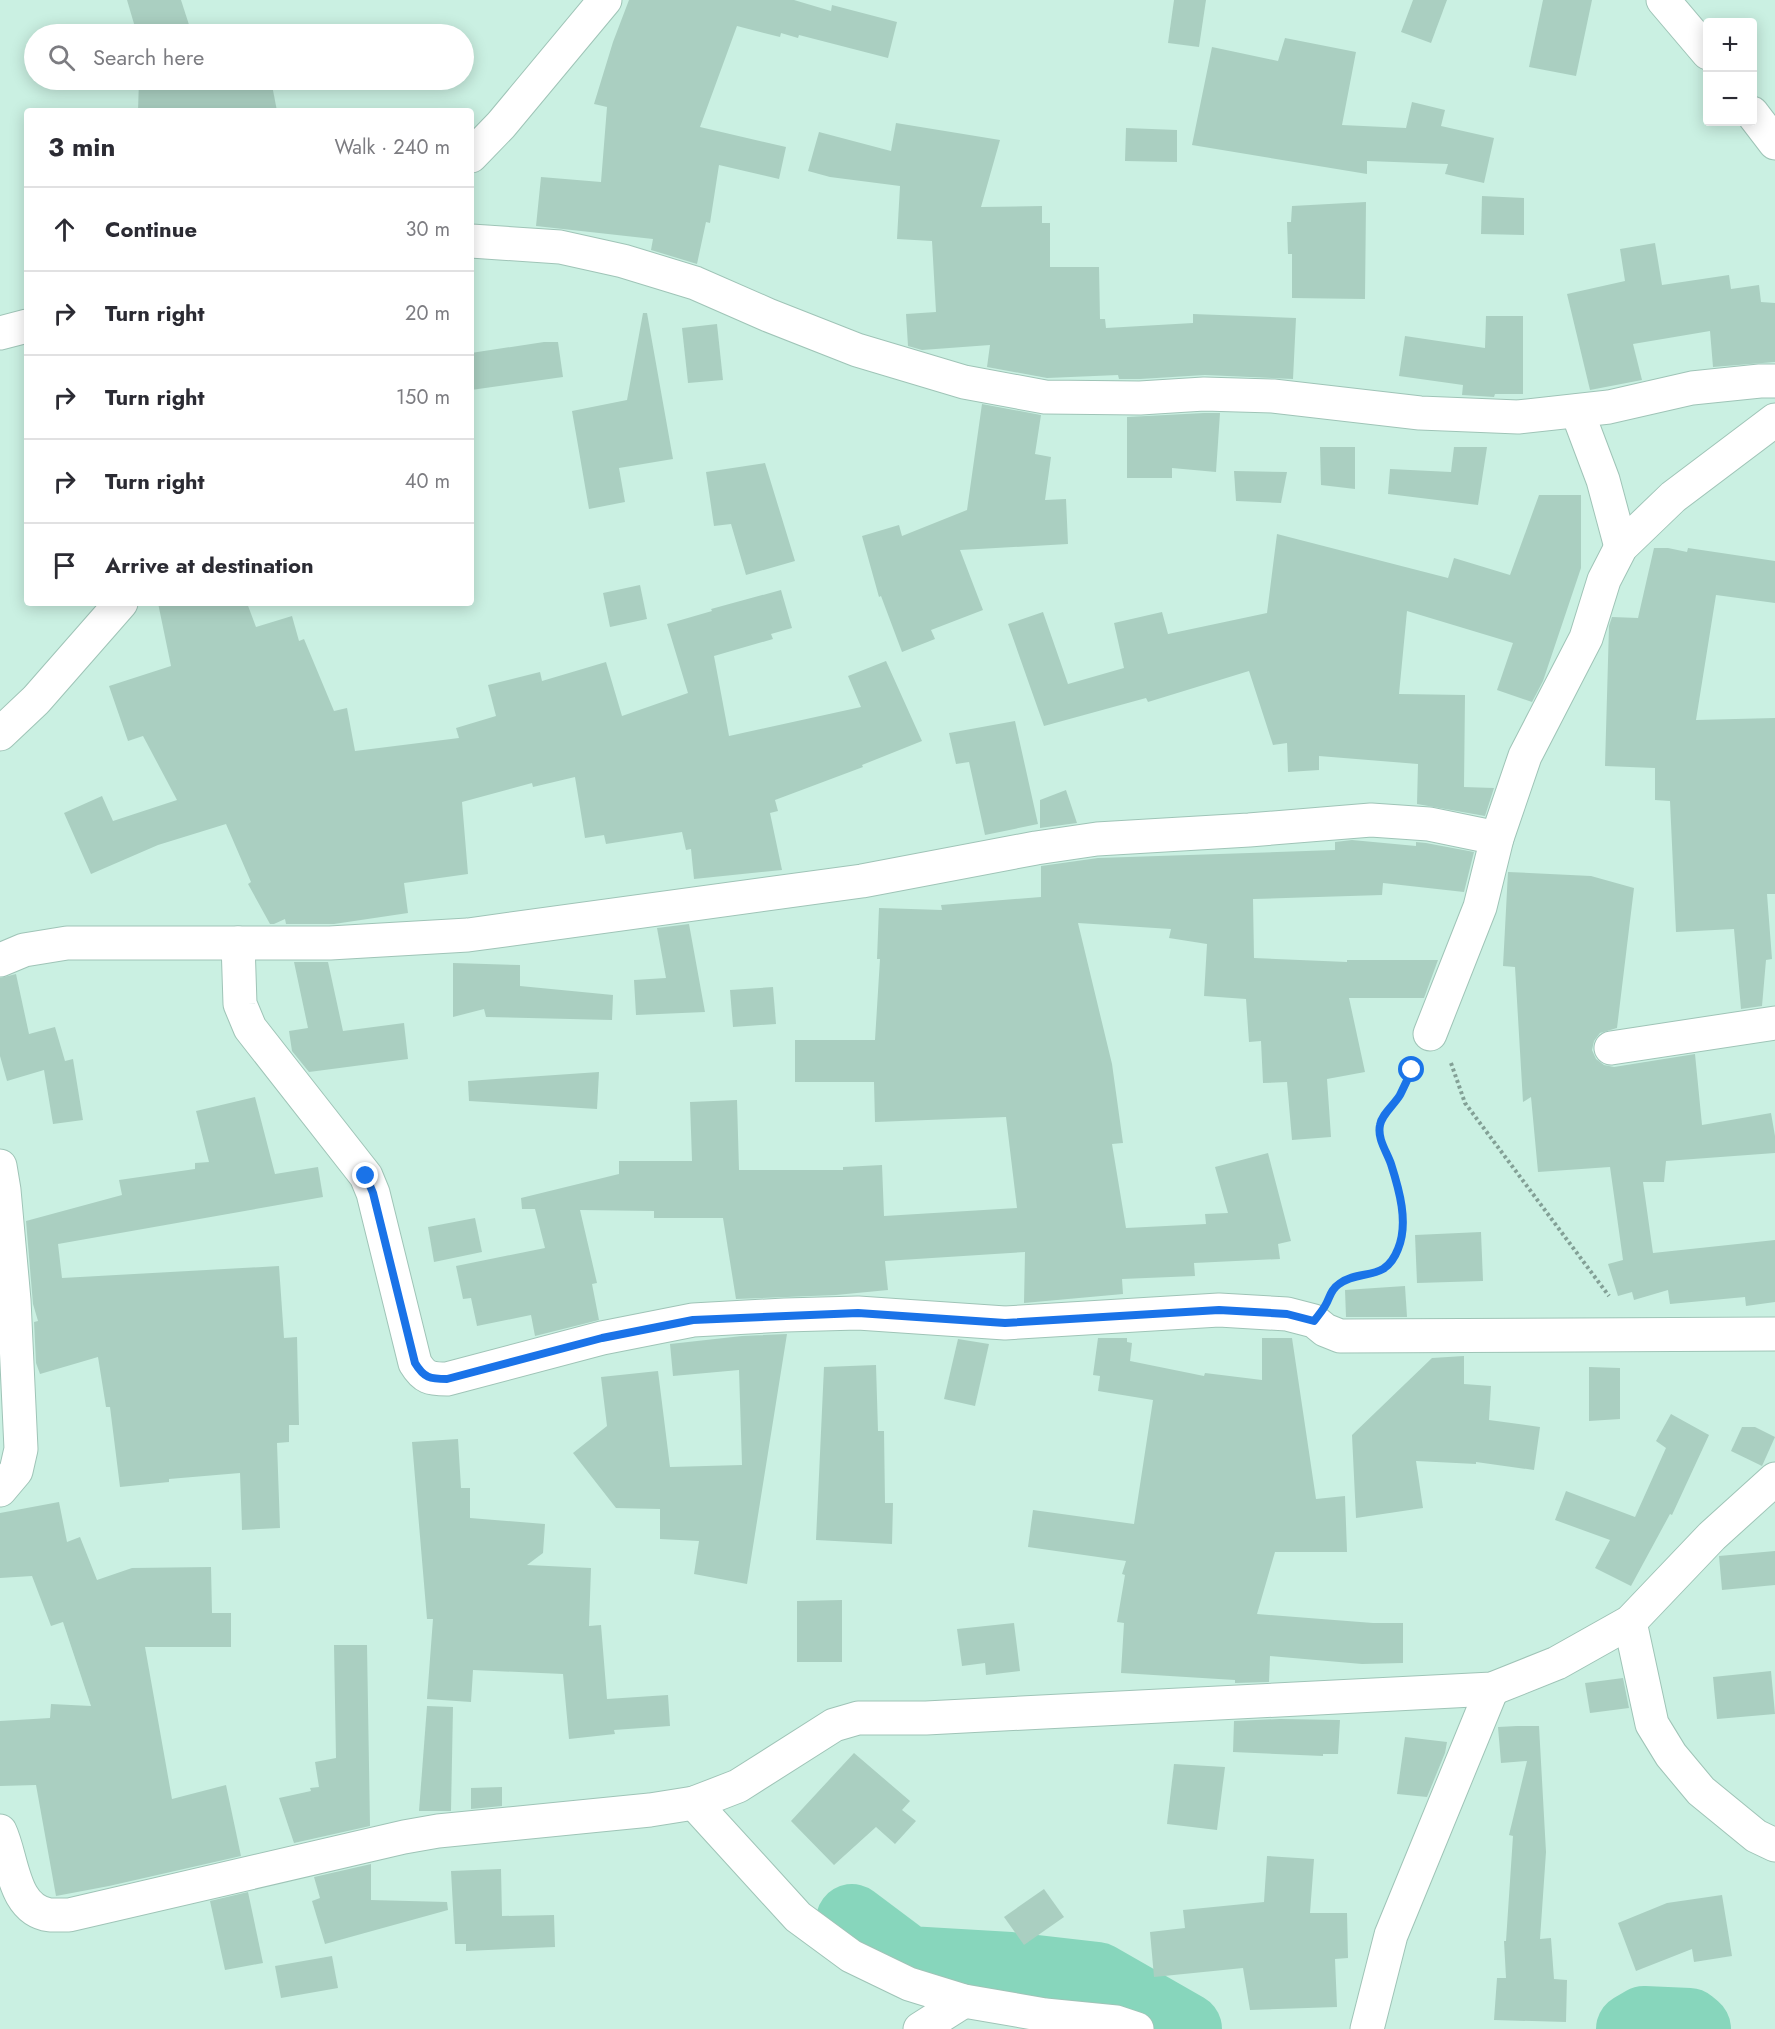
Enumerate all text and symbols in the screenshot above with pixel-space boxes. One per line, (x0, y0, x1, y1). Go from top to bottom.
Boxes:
map controls (1703, 18, 1757, 126)
button: + (1703, 18, 1757, 72)
search box (24, 24, 474, 90)
icon: search (45, 41, 78, 74)
text: Search here (93, 41, 204, 73)
button: − (1703, 72, 1757, 126)
text: 3 min (48, 128, 115, 166)
text: Walk · 240 m (335, 133, 450, 162)
icon: ahead (48, 213, 81, 246)
text: Continue (105, 213, 197, 245)
text: 30 m (405, 215, 450, 244)
icon: right (48, 297, 81, 330)
text: Turn right (105, 297, 205, 329)
text: 20 m (405, 299, 450, 328)
icon: right (48, 381, 81, 414)
text: Turn right (105, 381, 205, 413)
text: 150 m (396, 383, 450, 412)
icon: right (48, 465, 81, 498)
text: Turn right (105, 465, 205, 497)
text: 40 m (405, 467, 450, 496)
icon: arrive (48, 549, 81, 582)
text: Arrive at destination (105, 549, 314, 581)
route start (1398, 1056, 1424, 1082)
route end (352, 1162, 378, 1188)

